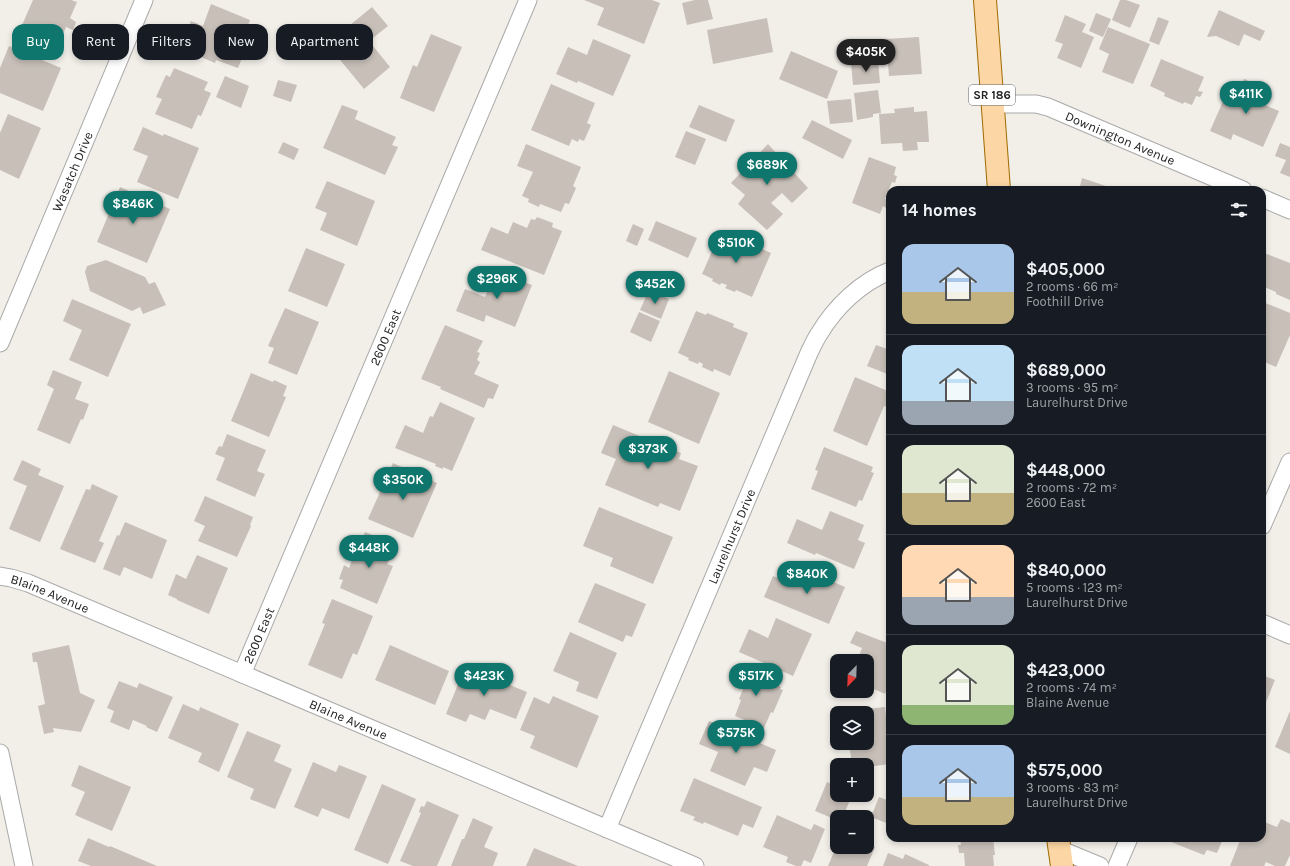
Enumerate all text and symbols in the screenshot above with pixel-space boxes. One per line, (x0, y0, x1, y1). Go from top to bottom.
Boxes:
chip: Buy (12, 24, 64, 60)
chip: Rent (72, 24, 129, 60)
chip: Filters (137, 24, 206, 60)
chip: New (214, 24, 268, 60)
chip: Apartment (276, 24, 373, 60)
pin: $405K (838, 39, 894, 73)
text: $405K (846, 44, 886, 59)
pin: $411K (1218, 81, 1274, 115)
road number: SR 186 (969, 85, 1015, 105)
text: $411K (1229, 86, 1263, 101)
street label: Downington Avenue (1063, 108, 1178, 168)
street label: Wasatch Drive (49, 129, 96, 214)
pin: $689K (739, 152, 795, 186)
text: $689K (746, 157, 788, 172)
pin: $846K (105, 191, 161, 225)
text: $846K (112, 196, 154, 211)
icon: filters (1228, 199, 1250, 221)
text: 14 homes (902, 200, 977, 220)
pin: $510K (708, 230, 764, 264)
text: $510K (717, 235, 755, 250)
text: $405,000 (1026, 259, 1105, 279)
icon: home (934, 260, 982, 308)
pin: $296K (469, 266, 525, 300)
text: $296K (476, 271, 518, 286)
pin: $452K (627, 271, 683, 305)
text: $452K (635, 276, 675, 291)
text: 2 rooms · 66 m² (1026, 279, 1118, 294)
text: Foothill Drive (1026, 294, 1104, 309)
street label: 2600 East (367, 307, 404, 368)
text: $689,000 (1026, 360, 1106, 380)
icon: home (934, 361, 982, 409)
text: 3 rooms · 95 m² (1026, 380, 1119, 395)
text: Laurelhurst Drive (1026, 395, 1128, 410)
pin: $373K (620, 436, 676, 470)
text: $373K (628, 441, 668, 456)
text: $448,000 (1026, 460, 1106, 480)
icon: home (934, 461, 982, 509)
pin: $350K (375, 467, 431, 501)
text: $350K (382, 472, 424, 487)
text: 2 rooms · 72 m² (1026, 480, 1117, 495)
street label: Laurelhurst Drive (705, 486, 759, 586)
text: 2600 East (1026, 495, 1086, 510)
pin: $448K (341, 535, 397, 569)
text: $448K (348, 540, 390, 555)
text: $840,000 (1026, 560, 1106, 580)
pin: $840K (779, 561, 835, 595)
icon: home (934, 561, 982, 609)
text: $840K (786, 566, 828, 581)
street label: Blaine Avenue (9, 571, 92, 616)
text: 5 rooms · 123 m² (1026, 580, 1123, 595)
text: Laurelhurst Drive (1026, 595, 1128, 610)
street label: 2600 East (240, 605, 277, 666)
north arrow (830, 654, 874, 698)
map controls (830, 654, 874, 854)
text: $423,000 (1026, 660, 1105, 680)
icon: home (934, 661, 982, 709)
pin: $423K (456, 663, 512, 697)
pin: $517K (728, 663, 784, 697)
text: $423K (463, 668, 505, 683)
text: $517K (738, 668, 774, 683)
text: 2 rooms · 74 m² (1026, 680, 1117, 695)
text: Blaine Avenue (1026, 695, 1109, 710)
street label: Blaine Avenue (307, 696, 390, 743)
button: layers (830, 706, 874, 750)
pin: $575K (708, 720, 764, 754)
text: $575K (716, 725, 756, 740)
button: + (830, 758, 874, 802)
text: $575,000 (1026, 760, 1103, 780)
icon: home (934, 761, 982, 809)
text: 3 rooms · 83 m² (1026, 780, 1119, 795)
text: Laurelhurst Drive (1026, 795, 1128, 810)
button: − (830, 810, 874, 854)

